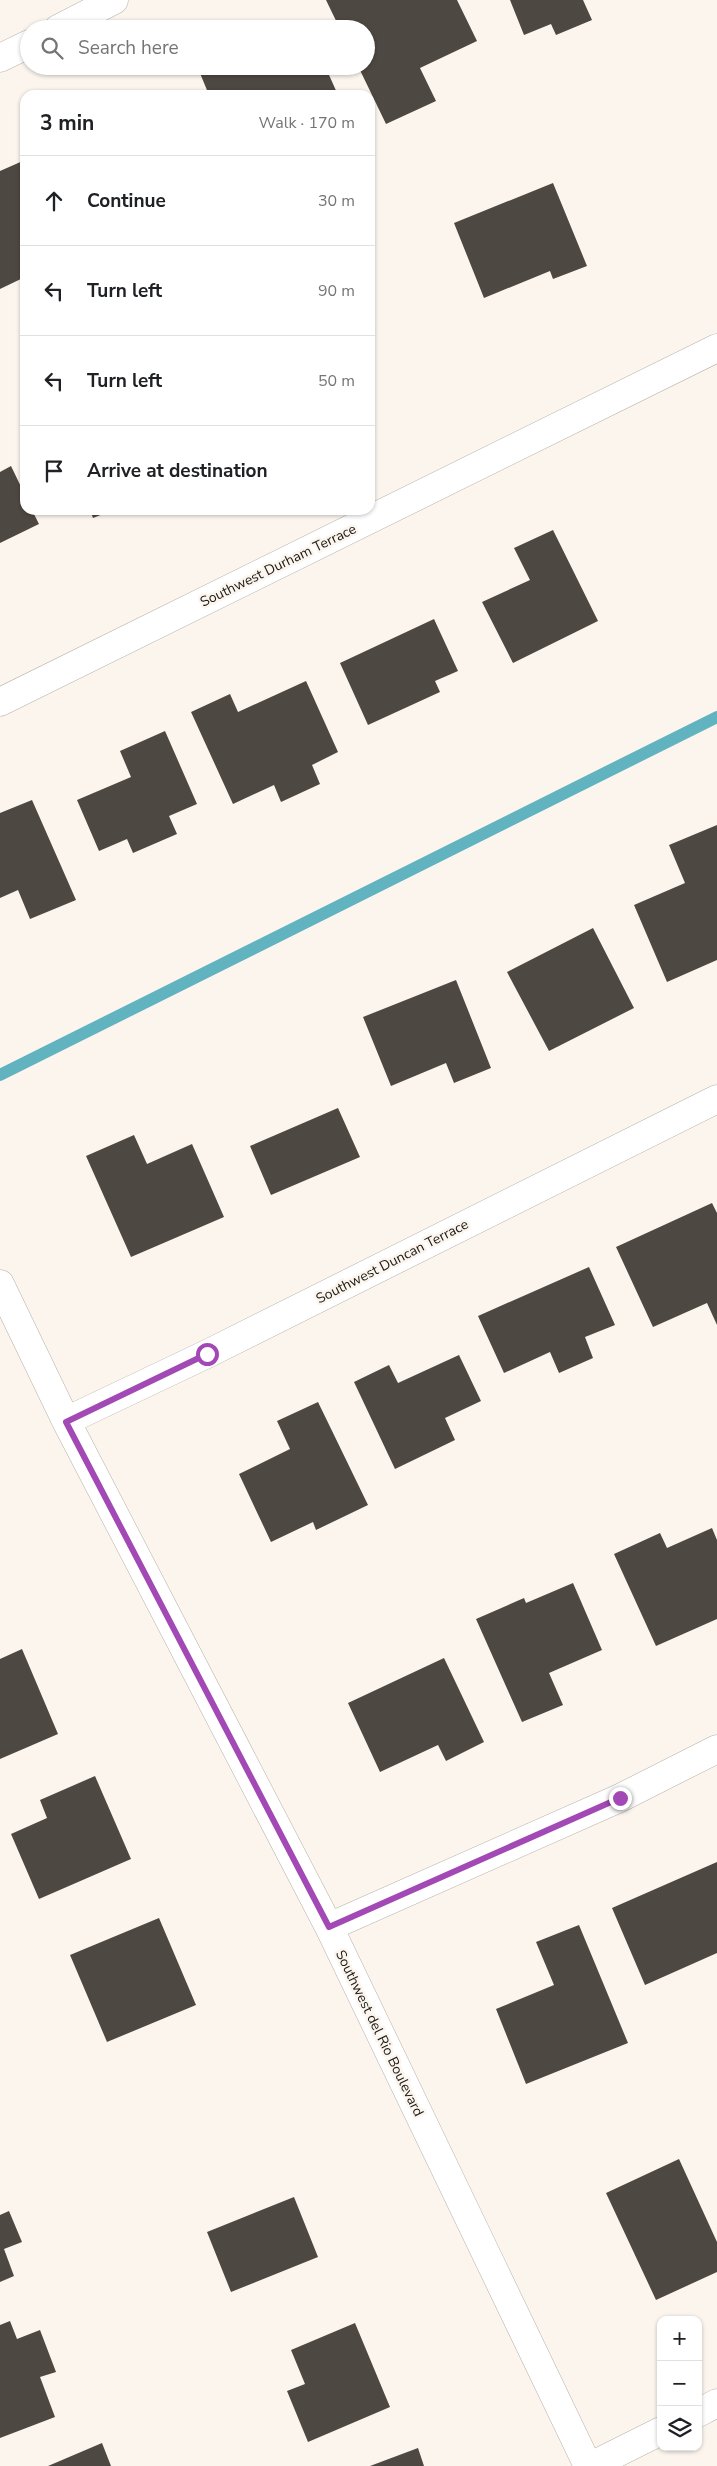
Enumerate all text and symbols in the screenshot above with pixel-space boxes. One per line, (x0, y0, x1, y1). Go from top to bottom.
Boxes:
search box (20, 20, 375, 75)
icon: search (38, 34, 66, 62)
text: Search here (78, 35, 179, 61)
text: 3 min (40, 109, 94, 137)
text: Walk · 170 m (259, 112, 355, 134)
icon: ahead (40, 187, 68, 215)
text: Continue (87, 188, 166, 214)
text: 30 m (318, 190, 355, 212)
icon: left (40, 277, 68, 305)
text: Turn left (87, 278, 162, 304)
text: 90 m (318, 280, 355, 302)
icon: left (40, 367, 68, 395)
text: Turn left (87, 368, 162, 394)
text: 50 m (318, 370, 355, 392)
icon: arrive (40, 457, 68, 485)
text: Arrive at destination (87, 458, 268, 484)
street label: Southwest Durham Terrace (197, 519, 359, 612)
street label: Southwest Duncan Terrace (313, 1215, 472, 1308)
route start (196, 1343, 219, 1366)
route end (609, 1787, 632, 1810)
street label: Southwest del Rio Boulevard (331, 1947, 428, 2120)
map controls (657, 2316, 702, 2451)
button: + (657, 2316, 702, 2361)
button: − (657, 2361, 702, 2406)
button: layers (657, 2406, 702, 2451)

